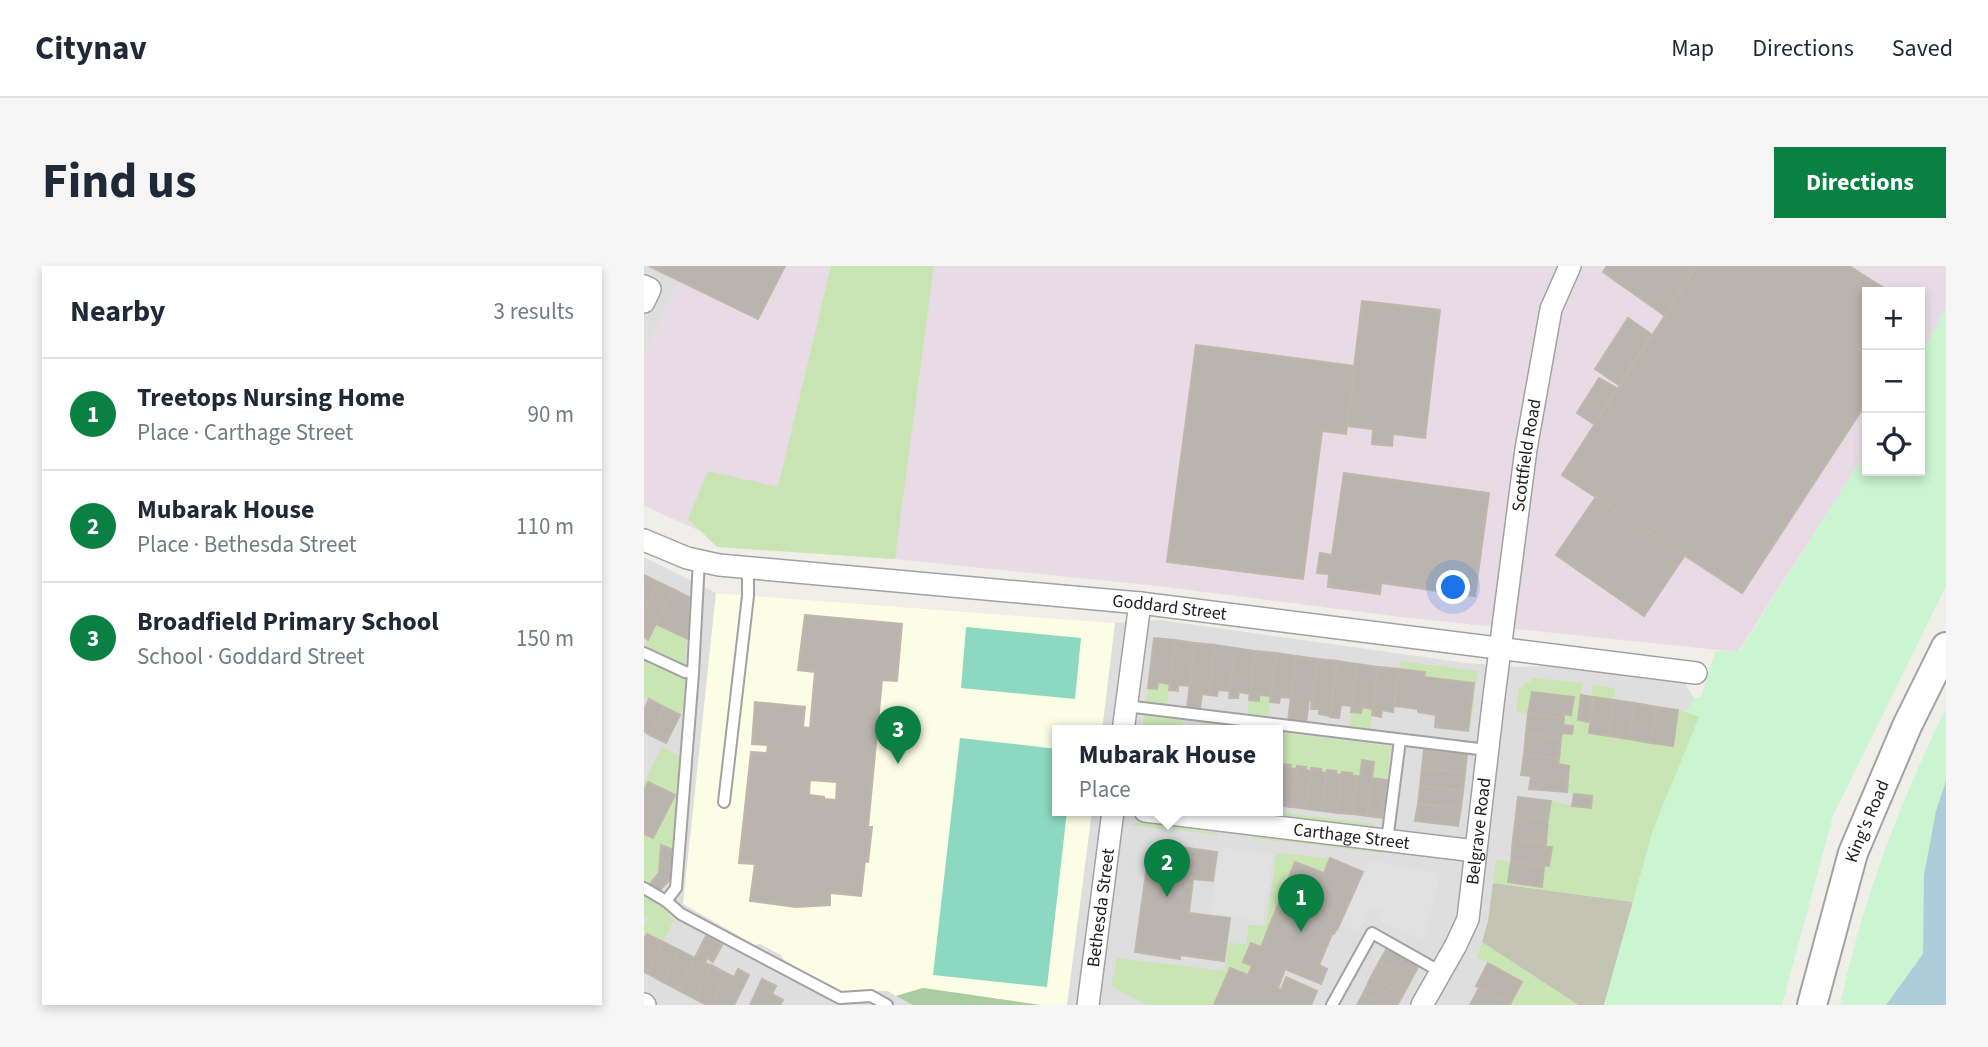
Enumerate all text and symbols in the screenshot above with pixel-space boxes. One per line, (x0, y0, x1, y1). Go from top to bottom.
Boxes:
text: Citynav (35, 25, 147, 72)
text: Map (1671, 31, 1714, 66)
text: Directions (1752, 31, 1854, 66)
text: Saved (1892, 31, 1953, 66)
text: Find us (42, 147, 197, 217)
button: Directions (1774, 147, 1946, 218)
map controls (1862, 287, 1925, 476)
button: + (1862, 287, 1925, 350)
text: Nearby (70, 290, 165, 333)
text: 3 results (494, 295, 574, 328)
button: − (1862, 350, 1925, 413)
text: Treetops Nursing Home (137, 379, 405, 416)
street label: Scottfield Road (1506, 397, 1548, 513)
text: 1 (87, 398, 99, 431)
text: 90 m (527, 398, 574, 431)
button: locate (1862, 413, 1925, 476)
text: Place · Carthage Street (137, 416, 353, 449)
text: Mubarak House (137, 491, 314, 528)
text: 2 (87, 510, 99, 543)
text: 110 m (516, 510, 574, 543)
text: Place · Bethesda Street (137, 528, 356, 561)
your location (1436, 570, 1470, 604)
street label: Goddard Street (1111, 589, 1228, 627)
text: Broadfield Primary School (137, 603, 439, 640)
text: 3 (87, 622, 99, 655)
text: 150 m (516, 622, 574, 655)
text: School · Goddard Street (137, 640, 365, 673)
pin: 3 (875, 706, 921, 764)
popup (1052, 725, 1283, 816)
text: Mubarak House (1079, 736, 1256, 773)
text: Place (1079, 773, 1131, 806)
street label: Belgrave Road (1460, 776, 1497, 886)
street label: King's Road (1839, 776, 1896, 865)
street label: Carthage Street (1292, 817, 1411, 856)
pin: 2 (1144, 839, 1190, 897)
street label: Bethesda Street (1081, 847, 1121, 969)
pin: 1 (1278, 874, 1324, 932)

